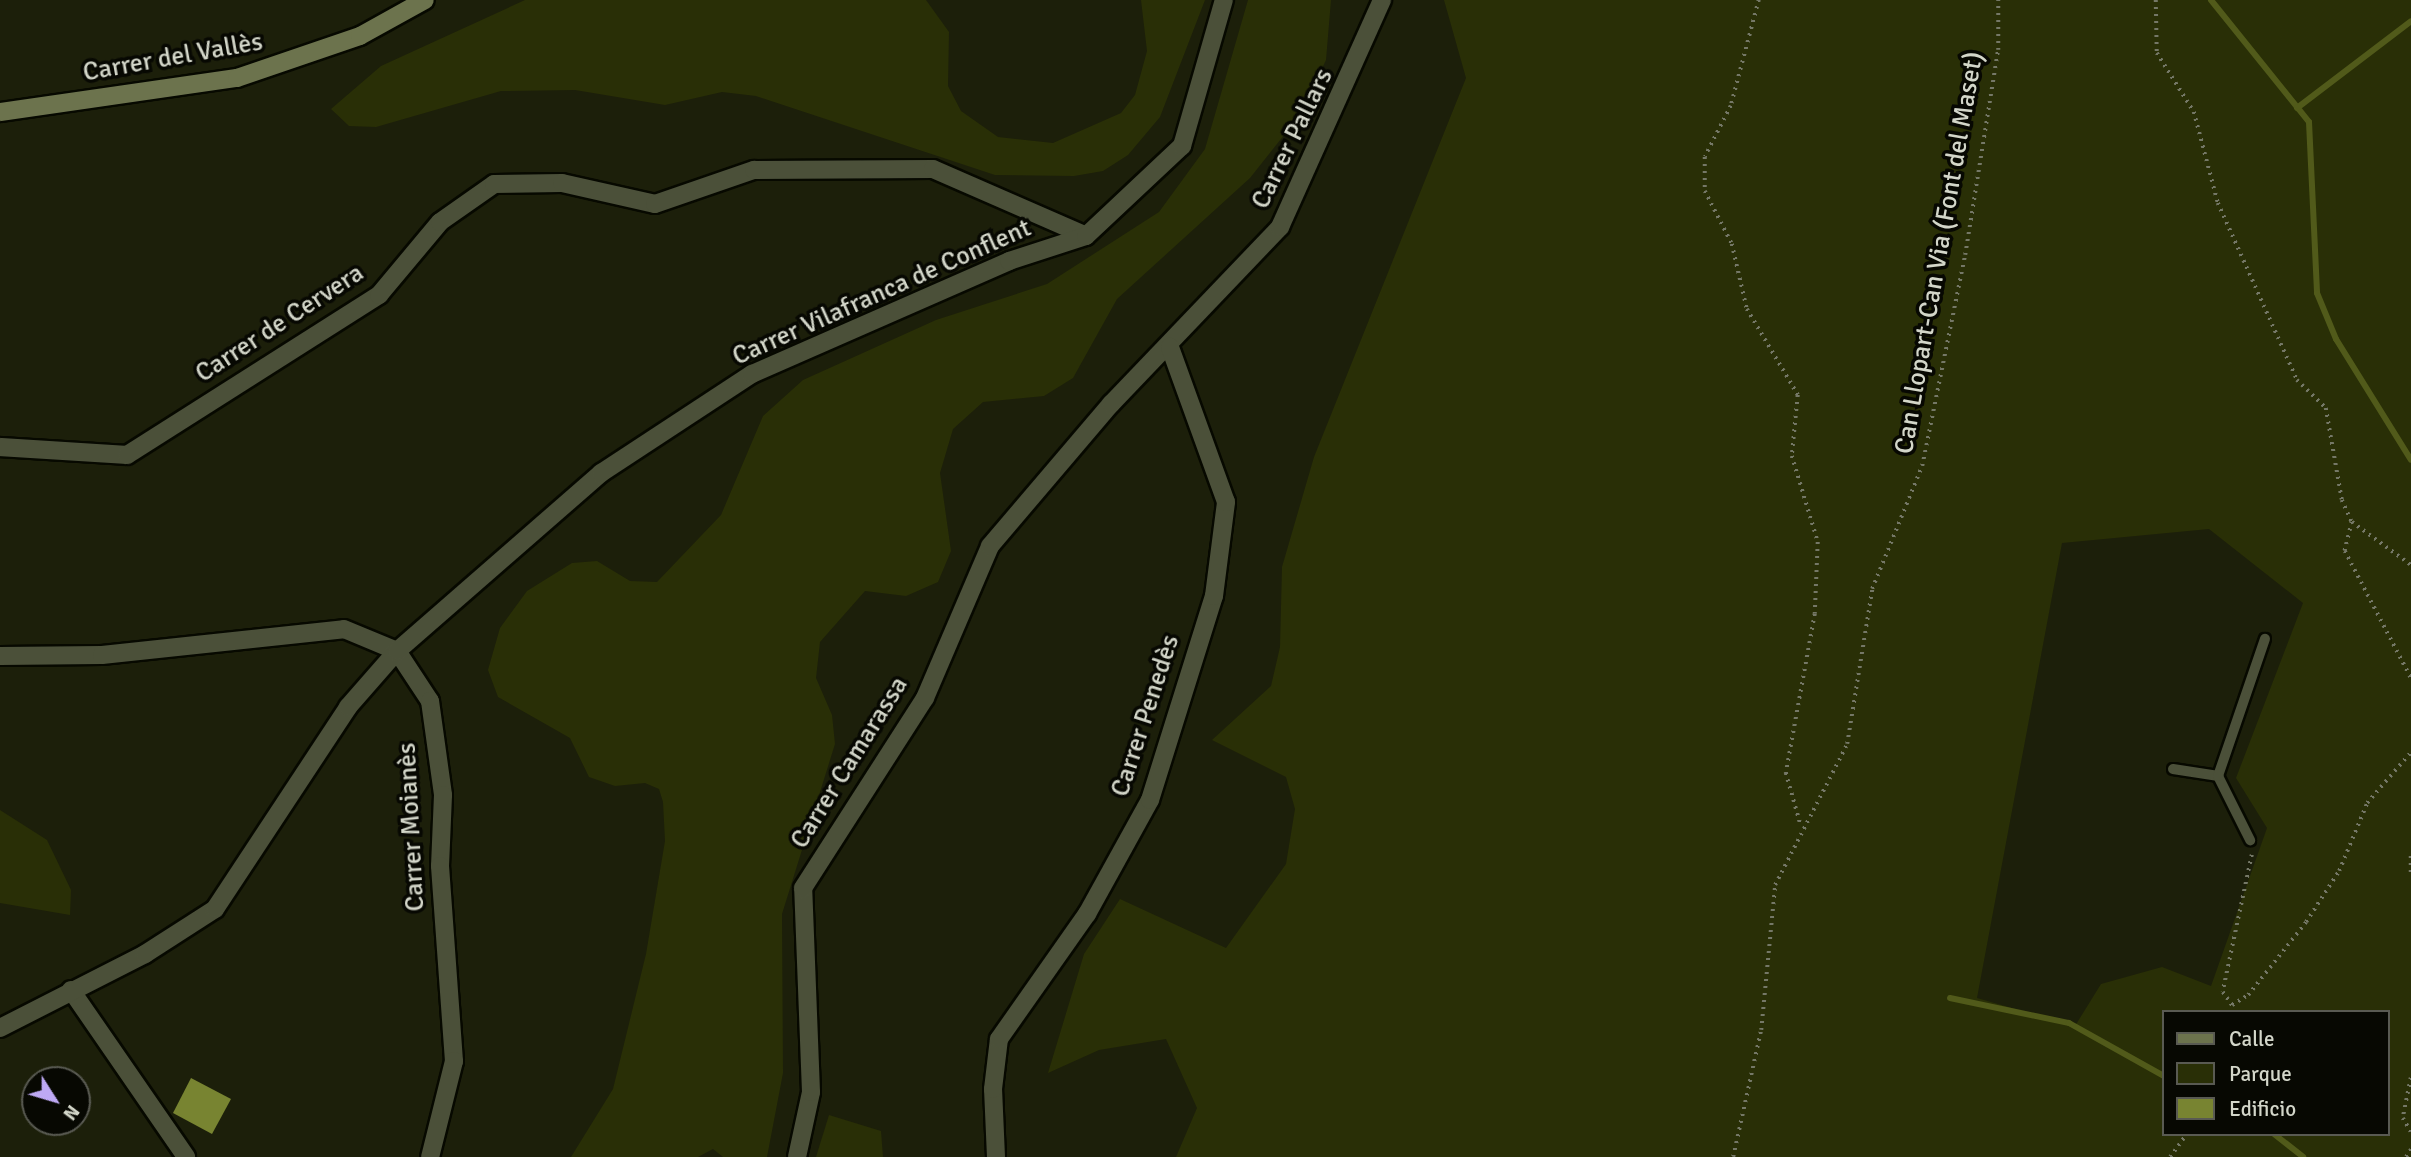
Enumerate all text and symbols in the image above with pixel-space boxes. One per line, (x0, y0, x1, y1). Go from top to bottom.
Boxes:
street label: Carrer del Vallès (81, 27, 265, 89)
street label: Can Llopart-Can Via (Font del Maset) (1889, 49, 1991, 457)
street label: Carrer Pallars (1246, 64, 1340, 214)
street label: Carrer Vilafranca de Conflent (728, 213, 1036, 373)
street label: Carrer de Cervera (190, 258, 370, 390)
street label: Carrer Penedès (1105, 631, 1187, 801)
street label: Carrer Camarassa (785, 671, 915, 855)
street label: Carrer Moianès (392, 742, 432, 912)
legend (2162, 1010, 2390, 1136)
text: Calle (2229, 1026, 2275, 1052)
text: Parque (2229, 1061, 2292, 1087)
north arrow (21, 1066, 91, 1136)
text: Edificio (2229, 1096, 2296, 1122)
text: N (58, 1100, 85, 1125)

